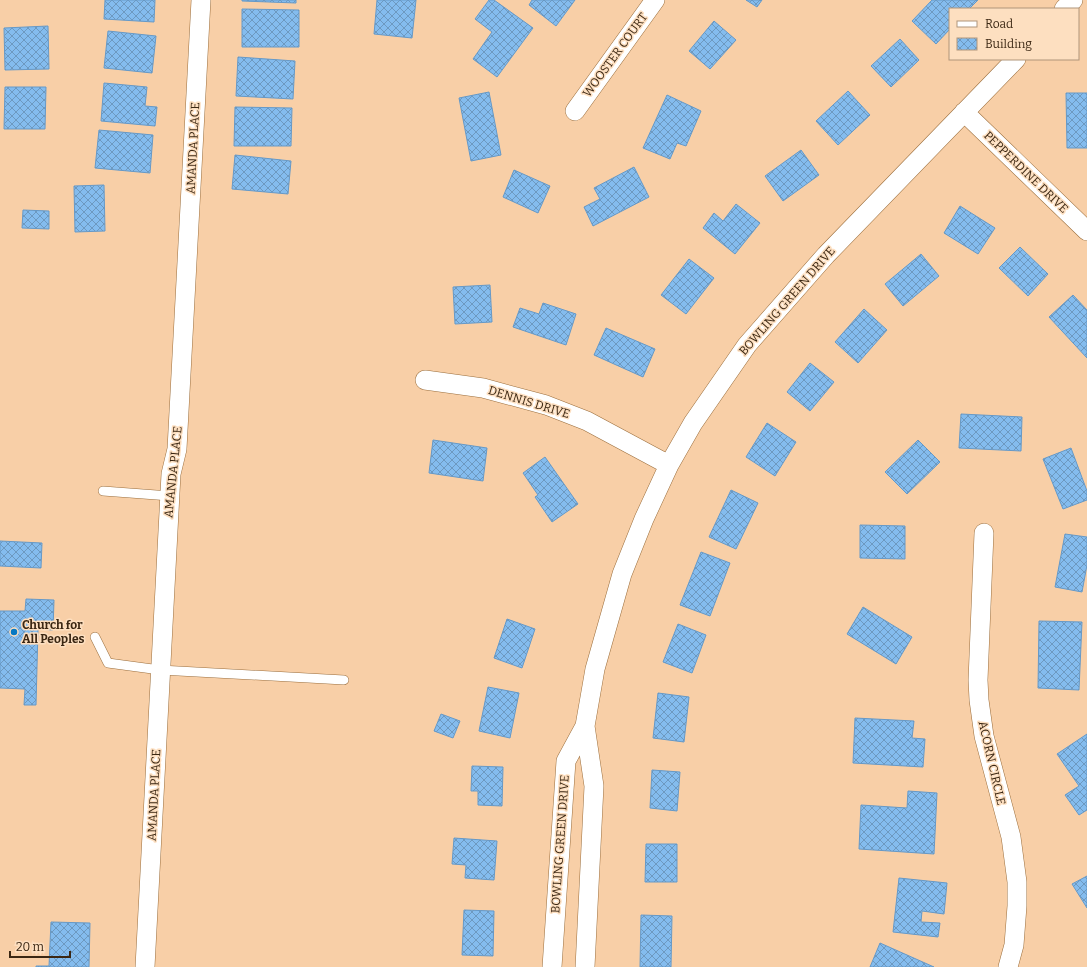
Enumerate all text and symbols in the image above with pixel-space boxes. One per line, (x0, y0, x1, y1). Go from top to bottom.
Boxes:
legend (949, 8, 1079, 60)
street label: WOOSTER COURT (580, 10, 650, 100)
text: Road (985, 17, 1013, 31)
text: Building (985, 37, 1032, 51)
street label: AMANDA PLACE (184, 102, 202, 194)
street label: PEPPERDINE DRIVE (981, 128, 1071, 216)
street label: BOWLING GREEN DRIVE (736, 244, 838, 358)
street label: DENNIS DRIVE (487, 383, 571, 421)
street label: AMANDA PLACE (161, 425, 185, 519)
place label: Church for All Peoples (22, 618, 84, 646)
marker: Church for All Peoples (9, 627, 19, 637)
street label: ACORN CIRCLE (976, 720, 1008, 806)
street label: AMANDA PLACE (145, 749, 163, 841)
street label: BOWLING GREEN DRIVE (548, 774, 572, 914)
scale bar (10, 933, 70, 959)
text: 20 m (16, 940, 45, 954)

